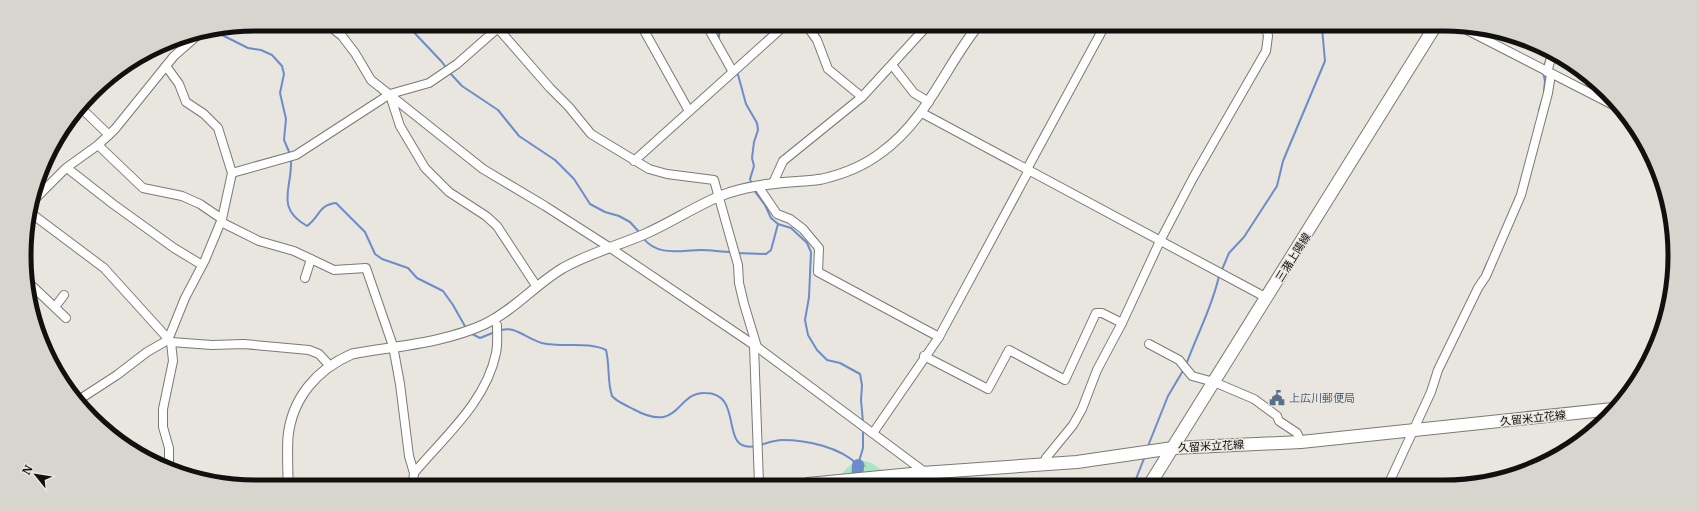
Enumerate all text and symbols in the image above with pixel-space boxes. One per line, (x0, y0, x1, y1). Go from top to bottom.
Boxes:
street label: 三潴上陽線 (1272, 230, 1314, 284)
public building icon: 上広川郵便局 (1268, 389, 1286, 407)
place label: 上広川郵便局 (1289, 391, 1355, 405)
street label: 久留米立花線 (1499, 408, 1567, 428)
street label: 久留米立花線 (1178, 437, 1244, 455)
north arrow (16, 455, 56, 495)
text: N (19, 462, 36, 477)

